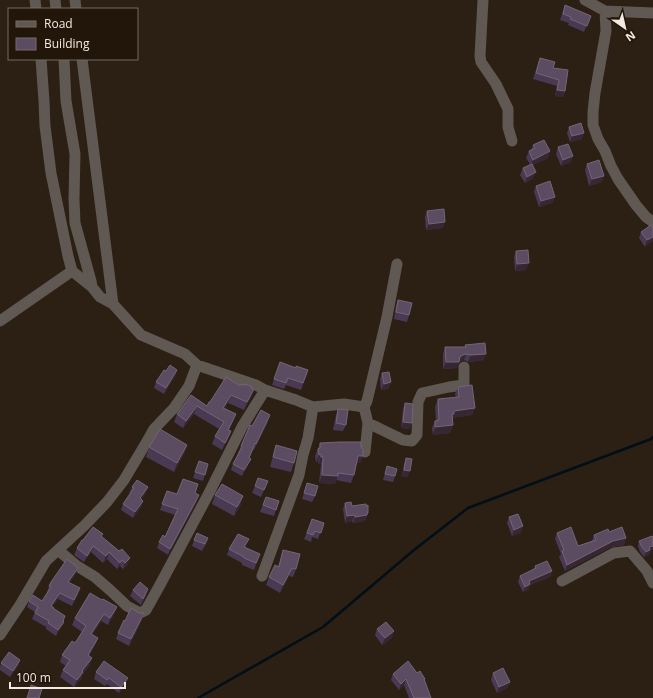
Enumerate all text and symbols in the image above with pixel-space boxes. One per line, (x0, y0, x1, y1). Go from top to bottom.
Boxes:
legend (8, 8, 138, 60)
north arrow (605, 8, 645, 48)
text: Road (44, 15, 73, 32)
text: N (623, 28, 639, 45)
text: Building (44, 35, 90, 52)
scale bar (10, 664, 125, 690)
text: 100 m (16, 669, 51, 686)

